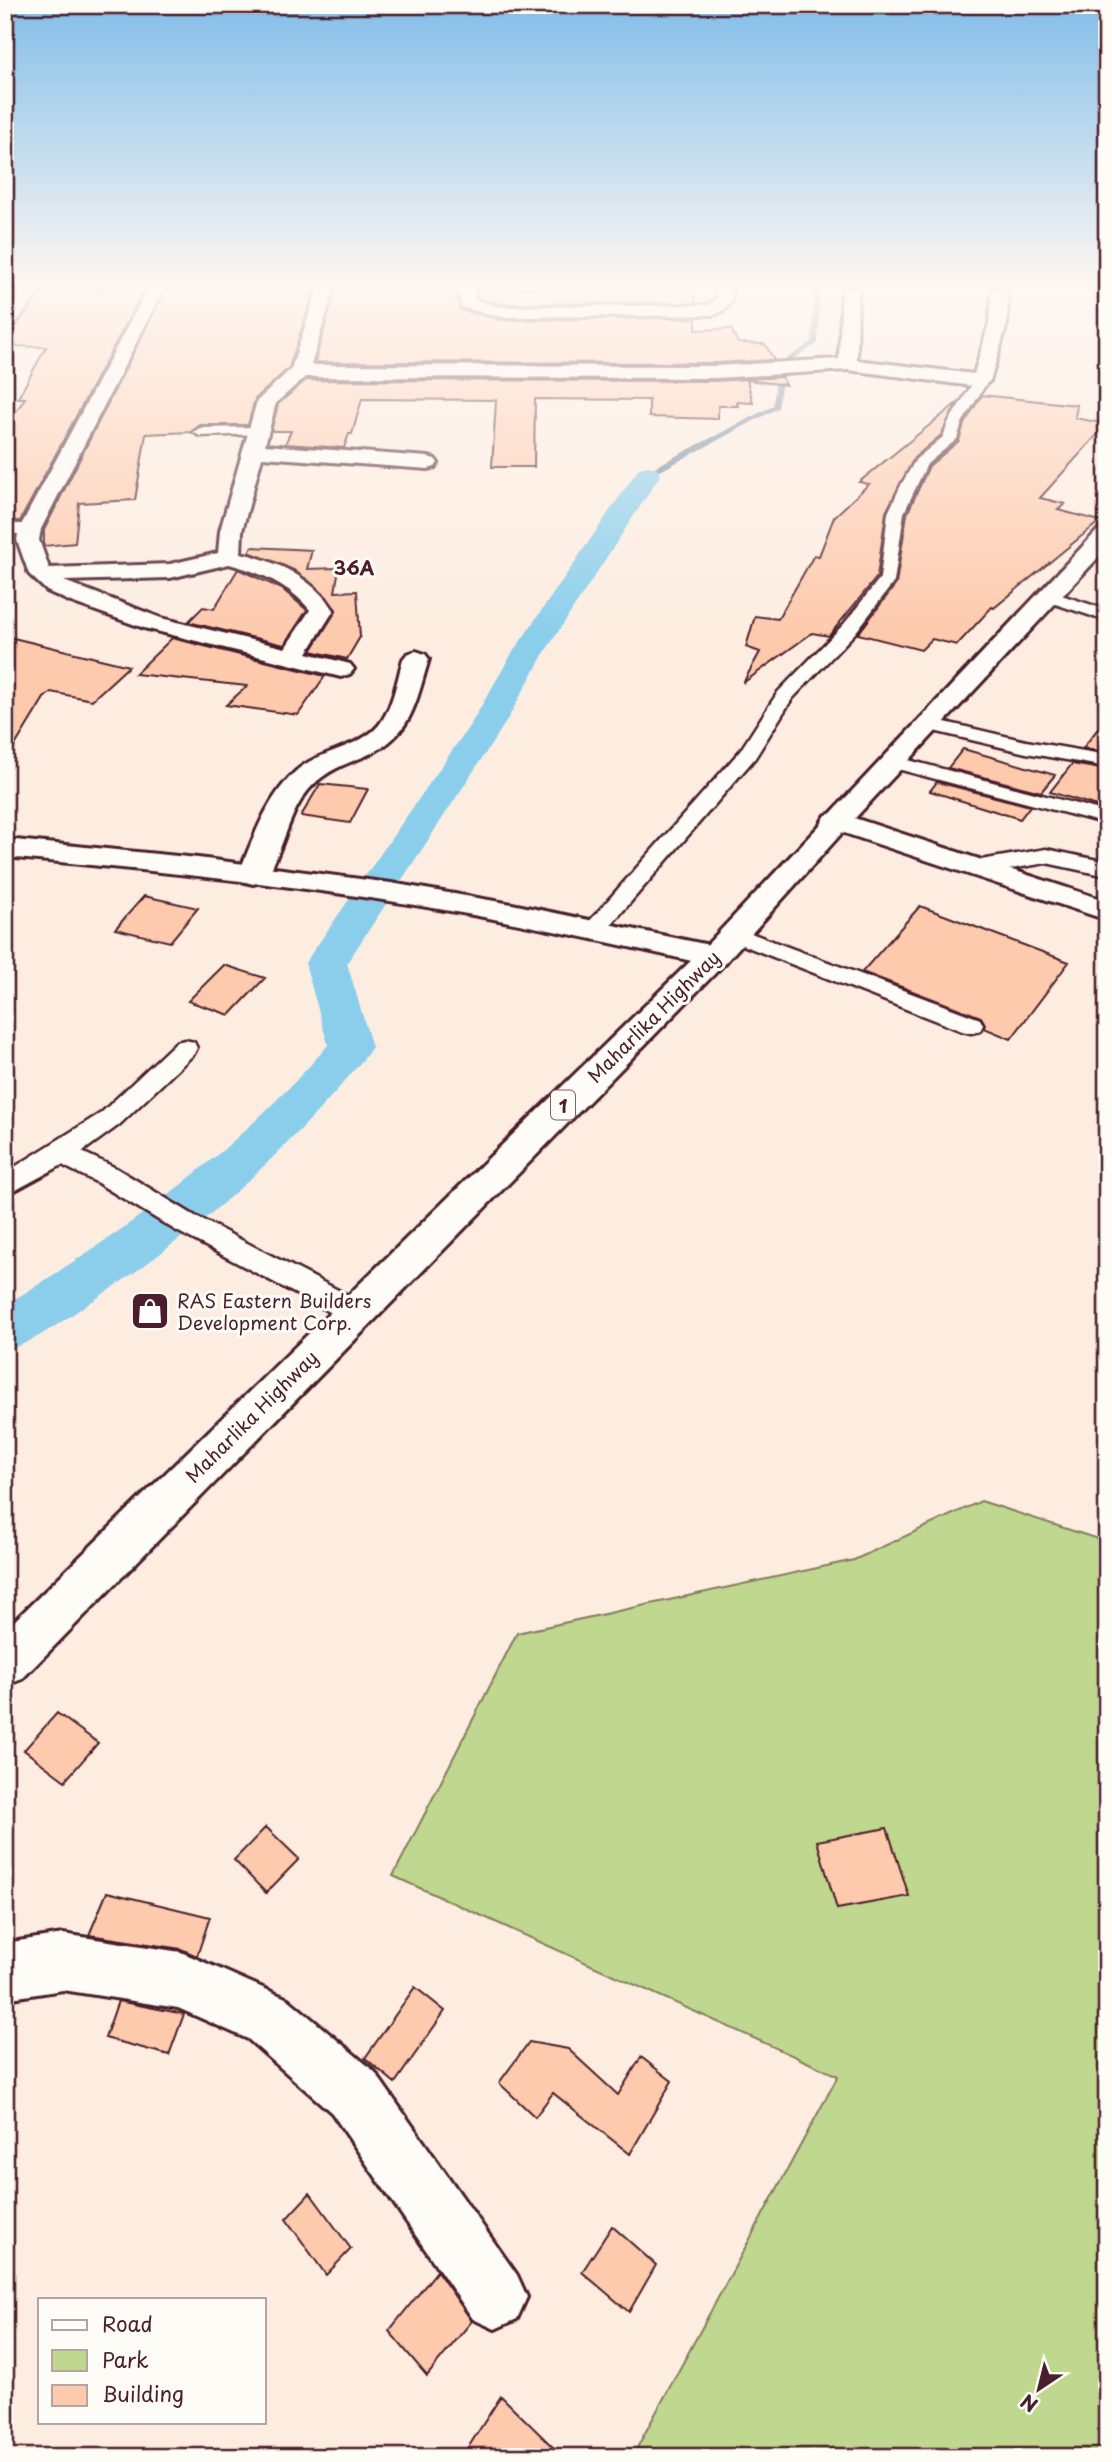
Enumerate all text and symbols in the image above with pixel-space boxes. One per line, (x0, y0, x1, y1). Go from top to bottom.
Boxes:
district label: 36A (334, 553, 375, 581)
street label: Maharlika Highway (580, 943, 726, 1089)
road number: 1 (551, 1090, 575, 1120)
place label: RAS Eastern Builders Development Corp. (177, 1286, 371, 1336)
shop icon: RAS Eastern Builders Development Corp. (129, 1290, 171, 1332)
street label: Maharlika Highway (178, 1343, 324, 1489)
legend (38, 2298, 266, 2424)
text: Road (102, 2307, 153, 2339)
text: Park (102, 2343, 149, 2375)
north arrow (1004, 2354, 1074, 2424)
text: Building (102, 2377, 184, 2409)
text: N (1014, 2388, 1043, 2420)

